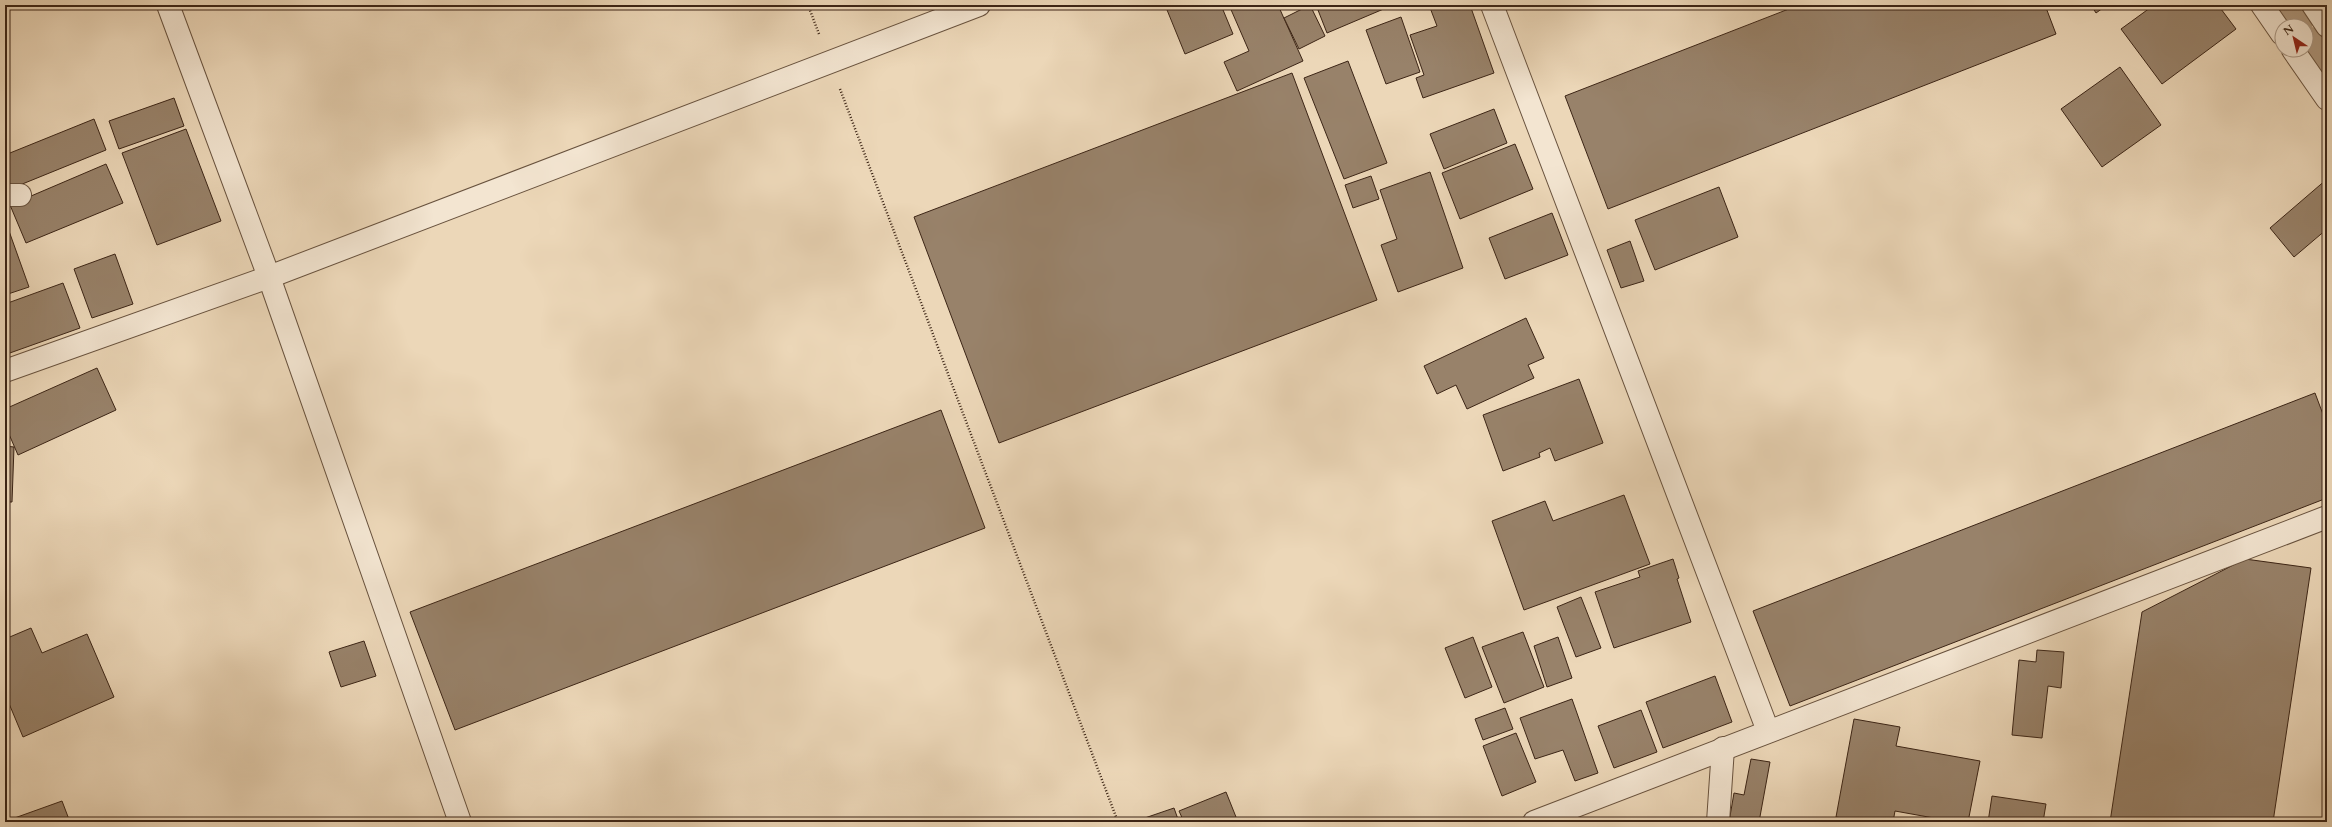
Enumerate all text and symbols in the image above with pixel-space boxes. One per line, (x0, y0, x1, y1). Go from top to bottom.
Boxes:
north arrow (2274, 18, 2314, 58)
text: N (2280, 21, 2297, 39)

